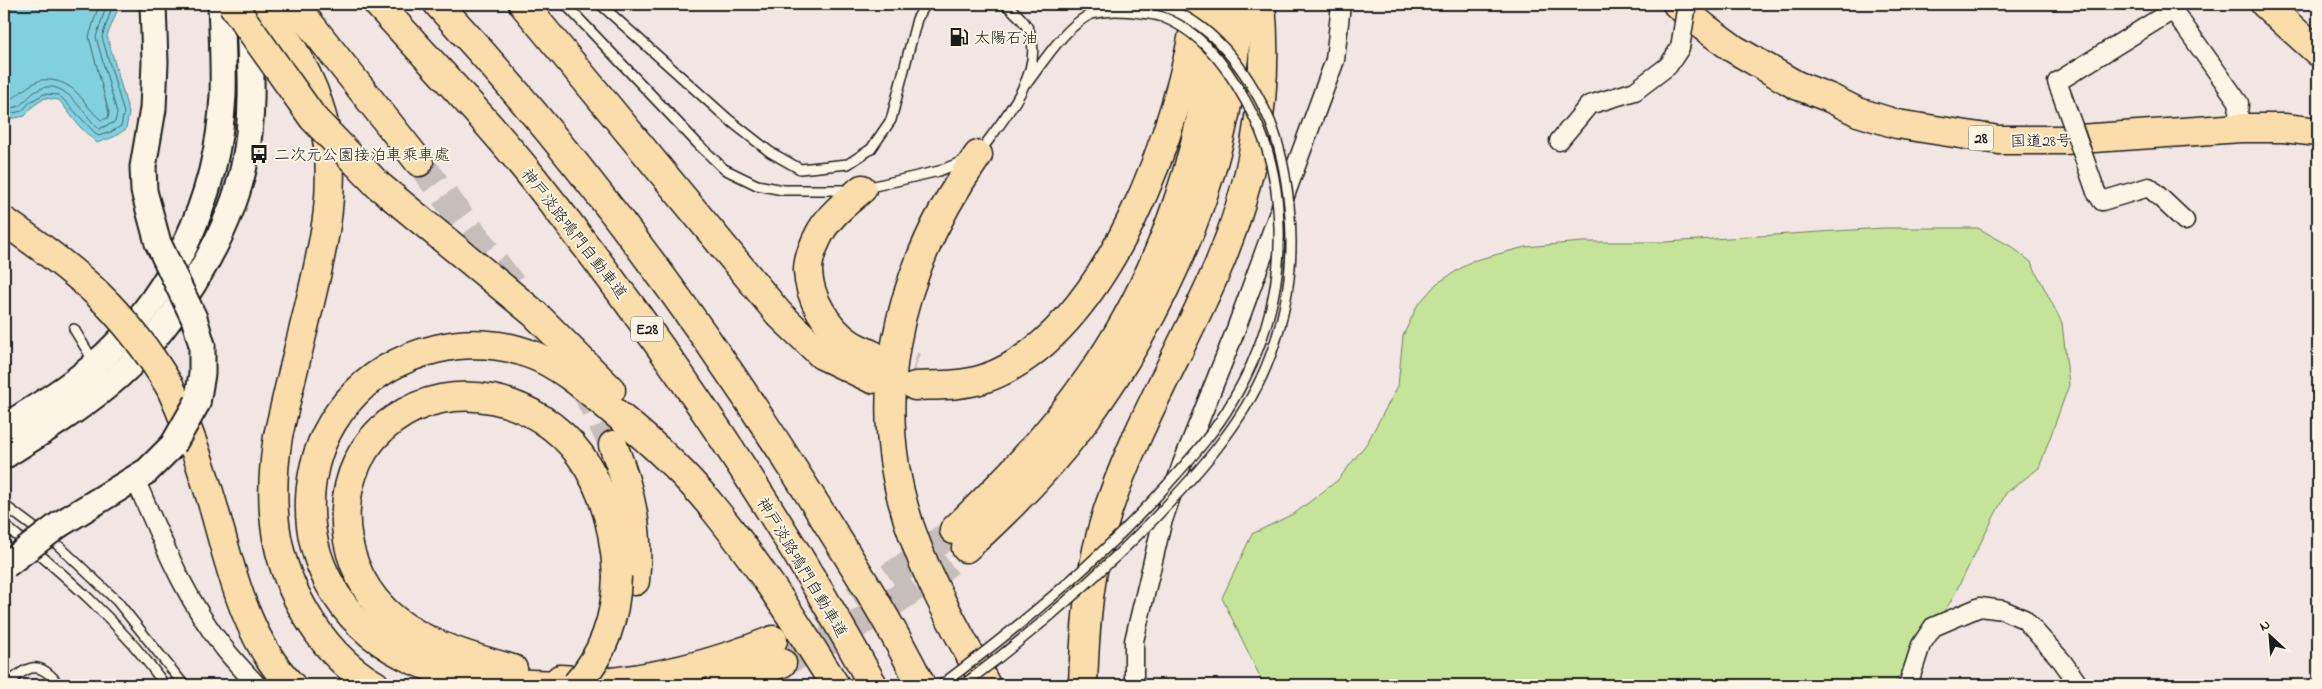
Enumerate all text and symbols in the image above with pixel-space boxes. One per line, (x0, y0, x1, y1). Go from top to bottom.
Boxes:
fuel station icon: 太陽石油 (948, 26, 970, 48)
place label: 太陽石油 (974, 27, 1038, 51)
road number: 28 (1968, 126, 1994, 150)
street label: 国道28号 (2010, 129, 2072, 155)
bus stop icon: 二次元公園接泊車乘車處 (248, 143, 270, 165)
place label: 二次元公園接泊車乘車處 (274, 144, 450, 168)
street label: 神戸淡路鳴門自動車道 (515, 164, 632, 305)
road number: E28 (631, 316, 663, 342)
street label: 神戸淡路鳴門自動車道 (750, 493, 853, 643)
north arrow (2244, 612, 2294, 662)
text: N (2256, 614, 2274, 637)

